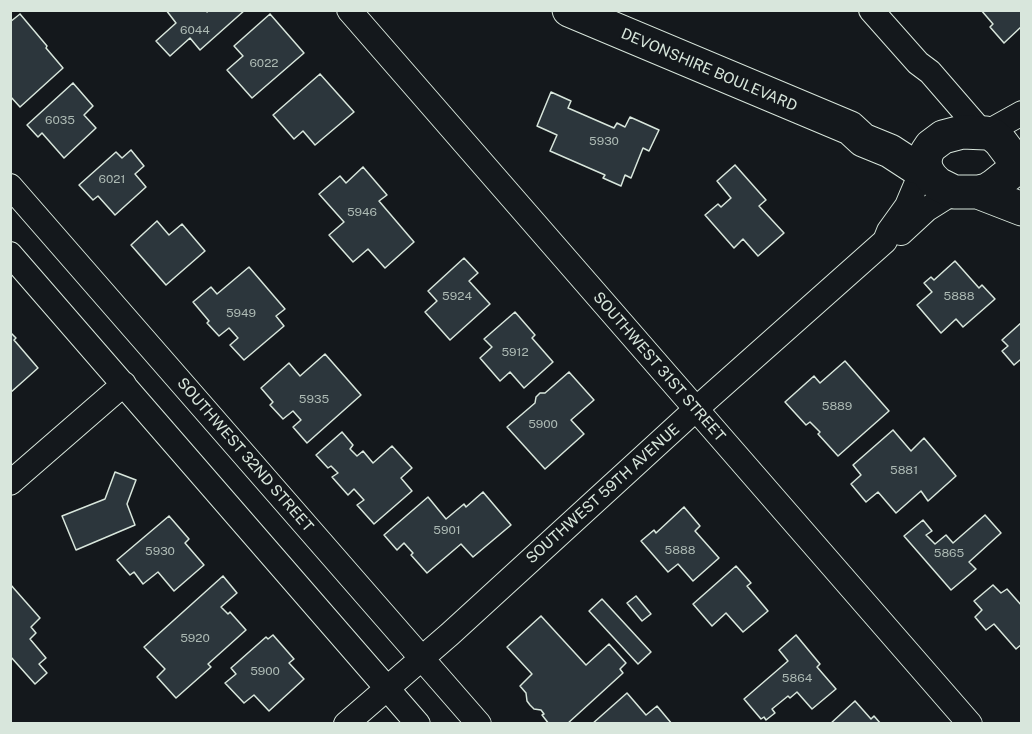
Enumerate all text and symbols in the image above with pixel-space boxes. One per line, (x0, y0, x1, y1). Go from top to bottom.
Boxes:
house number: 6044 (180, 23, 210, 37)
street label: DEVONSHIRE BOULEVARD (618, 25, 800, 115)
house number: 6022 (249, 56, 279, 70)
house number: 6035 (45, 113, 75, 127)
house number: 5930 (589, 134, 619, 148)
house number: 6021 (99, 172, 125, 186)
house number: 5946 (347, 205, 377, 219)
house number: 5924 (442, 289, 472, 303)
street label: SOUTHWEST 31ST STREET (589, 289, 729, 445)
house number: 5888 (944, 289, 974, 303)
house number: 5949 (226, 306, 256, 320)
house number: 5912 (501, 345, 529, 359)
street label: SOUTHWEST 32ND STREET (173, 374, 317, 536)
house number: 5935 (299, 392, 329, 406)
house number: 5889 (822, 399, 852, 413)
house number: 5900 (528, 417, 558, 431)
street label: SOUTHWEST 59TH AVENUE (523, 420, 683, 568)
house number: 5881 (890, 463, 918, 477)
house number: 5901 (433, 523, 461, 537)
house number: 5888 (665, 543, 695, 557)
house number: 5930 (145, 544, 175, 558)
house number: 5865 (934, 546, 964, 560)
house number: 5920 (180, 631, 210, 645)
house number: 5900 (250, 664, 280, 678)
house number: 5864 (782, 671, 812, 685)

